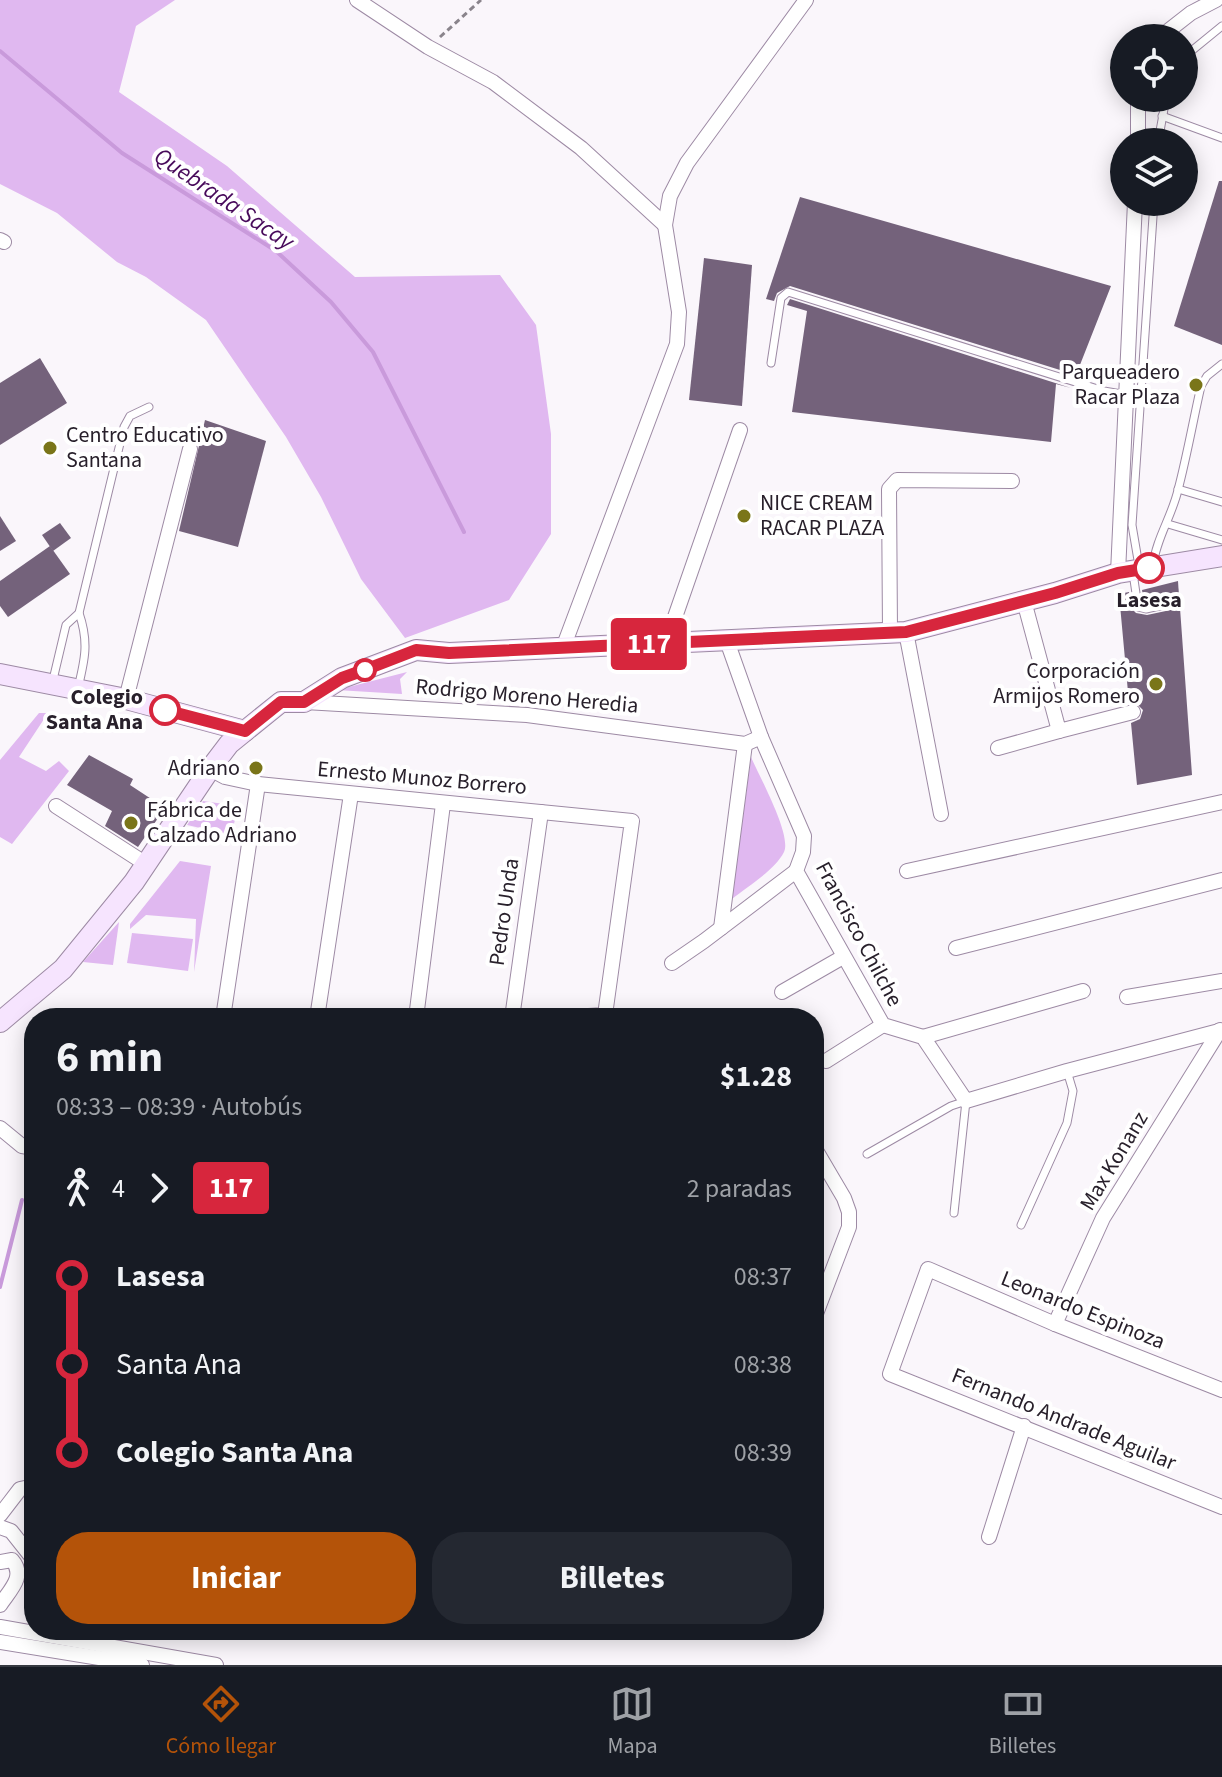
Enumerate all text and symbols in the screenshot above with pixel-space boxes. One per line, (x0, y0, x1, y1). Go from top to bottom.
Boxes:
map controls (1110, 24, 1198, 216)
button: locate (1110, 24, 1198, 112)
button: layers (1110, 128, 1198, 216)
water label: Quebrada Sacay (147, 139, 302, 260)
place label: Parqueadero Racar Plaza (1062, 356, 1180, 413)
marker: Parqueadero Racar Plaza (1187, 376, 1205, 394)
place label: Centro Educativo Santana (66, 419, 224, 476)
marker: Centro Educativo Santana (41, 439, 59, 457)
place label: NICE CREAM RACAR PLAZA (760, 487, 884, 544)
marker: NICE CREAM RACAR PLAZA (735, 507, 753, 525)
marker: Lasesa (1134, 553, 1164, 583)
place label: Lasesa (1116, 584, 1182, 616)
line badge: 117 (603, 618, 695, 670)
text: 117 (627, 624, 671, 664)
place label: Corporación Armijos Romero (993, 655, 1140, 712)
unlabelled marker (354, 659, 376, 681)
street label: Rodrigo Moreno Heredia (414, 670, 640, 722)
marker: Corporación Armijos Romero (1147, 675, 1165, 693)
place label: Colegio Santa Ana (46, 681, 143, 738)
marker: Colegio Santa Ana (150, 695, 180, 725)
place label: Adriano (168, 752, 240, 784)
street label: Ernesto Munoz Borrero (316, 753, 528, 803)
marker: Adriano (247, 759, 265, 777)
place label: Fábrica de Calzado Adriano (147, 794, 297, 851)
marker: Fábrica de Calzado Adriano (122, 814, 140, 832)
street label: Pedro Unda (481, 856, 527, 968)
street label: Francisco Chilche (807, 856, 911, 1012)
text: 6 min (56, 1026, 163, 1089)
text: $1.28 (720, 1055, 792, 1098)
text: 08:33 – 08:39 · Autobús (56, 1088, 302, 1125)
street label: Max Konanz (1072, 1105, 1156, 1217)
icon: walk (56, 1166, 100, 1210)
icon: forward (137, 1166, 181, 1210)
text: 117 (209, 1168, 253, 1208)
text: 4 (112, 1170, 125, 1207)
text: 2 paradas (687, 1170, 792, 1207)
text: Lasesa (116, 1255, 205, 1298)
text: 08:37 (734, 1258, 792, 1295)
street label: Leonardo Espinoza (996, 1262, 1170, 1358)
text: Santa Ana (116, 1343, 242, 1386)
text: 08:38 (734, 1346, 792, 1383)
street label: Fernando Andrade Aguilar (947, 1359, 1181, 1479)
text: Colegio Santa Ana (116, 1431, 353, 1474)
text: 08:39 (734, 1434, 792, 1471)
button: Iniciar (56, 1532, 416, 1624)
button: Billetes (432, 1532, 792, 1624)
tab: Cómo llegar (166, 1682, 276, 1762)
tab: Mapa (607, 1682, 657, 1762)
tab: Billetes (989, 1682, 1056, 1762)

